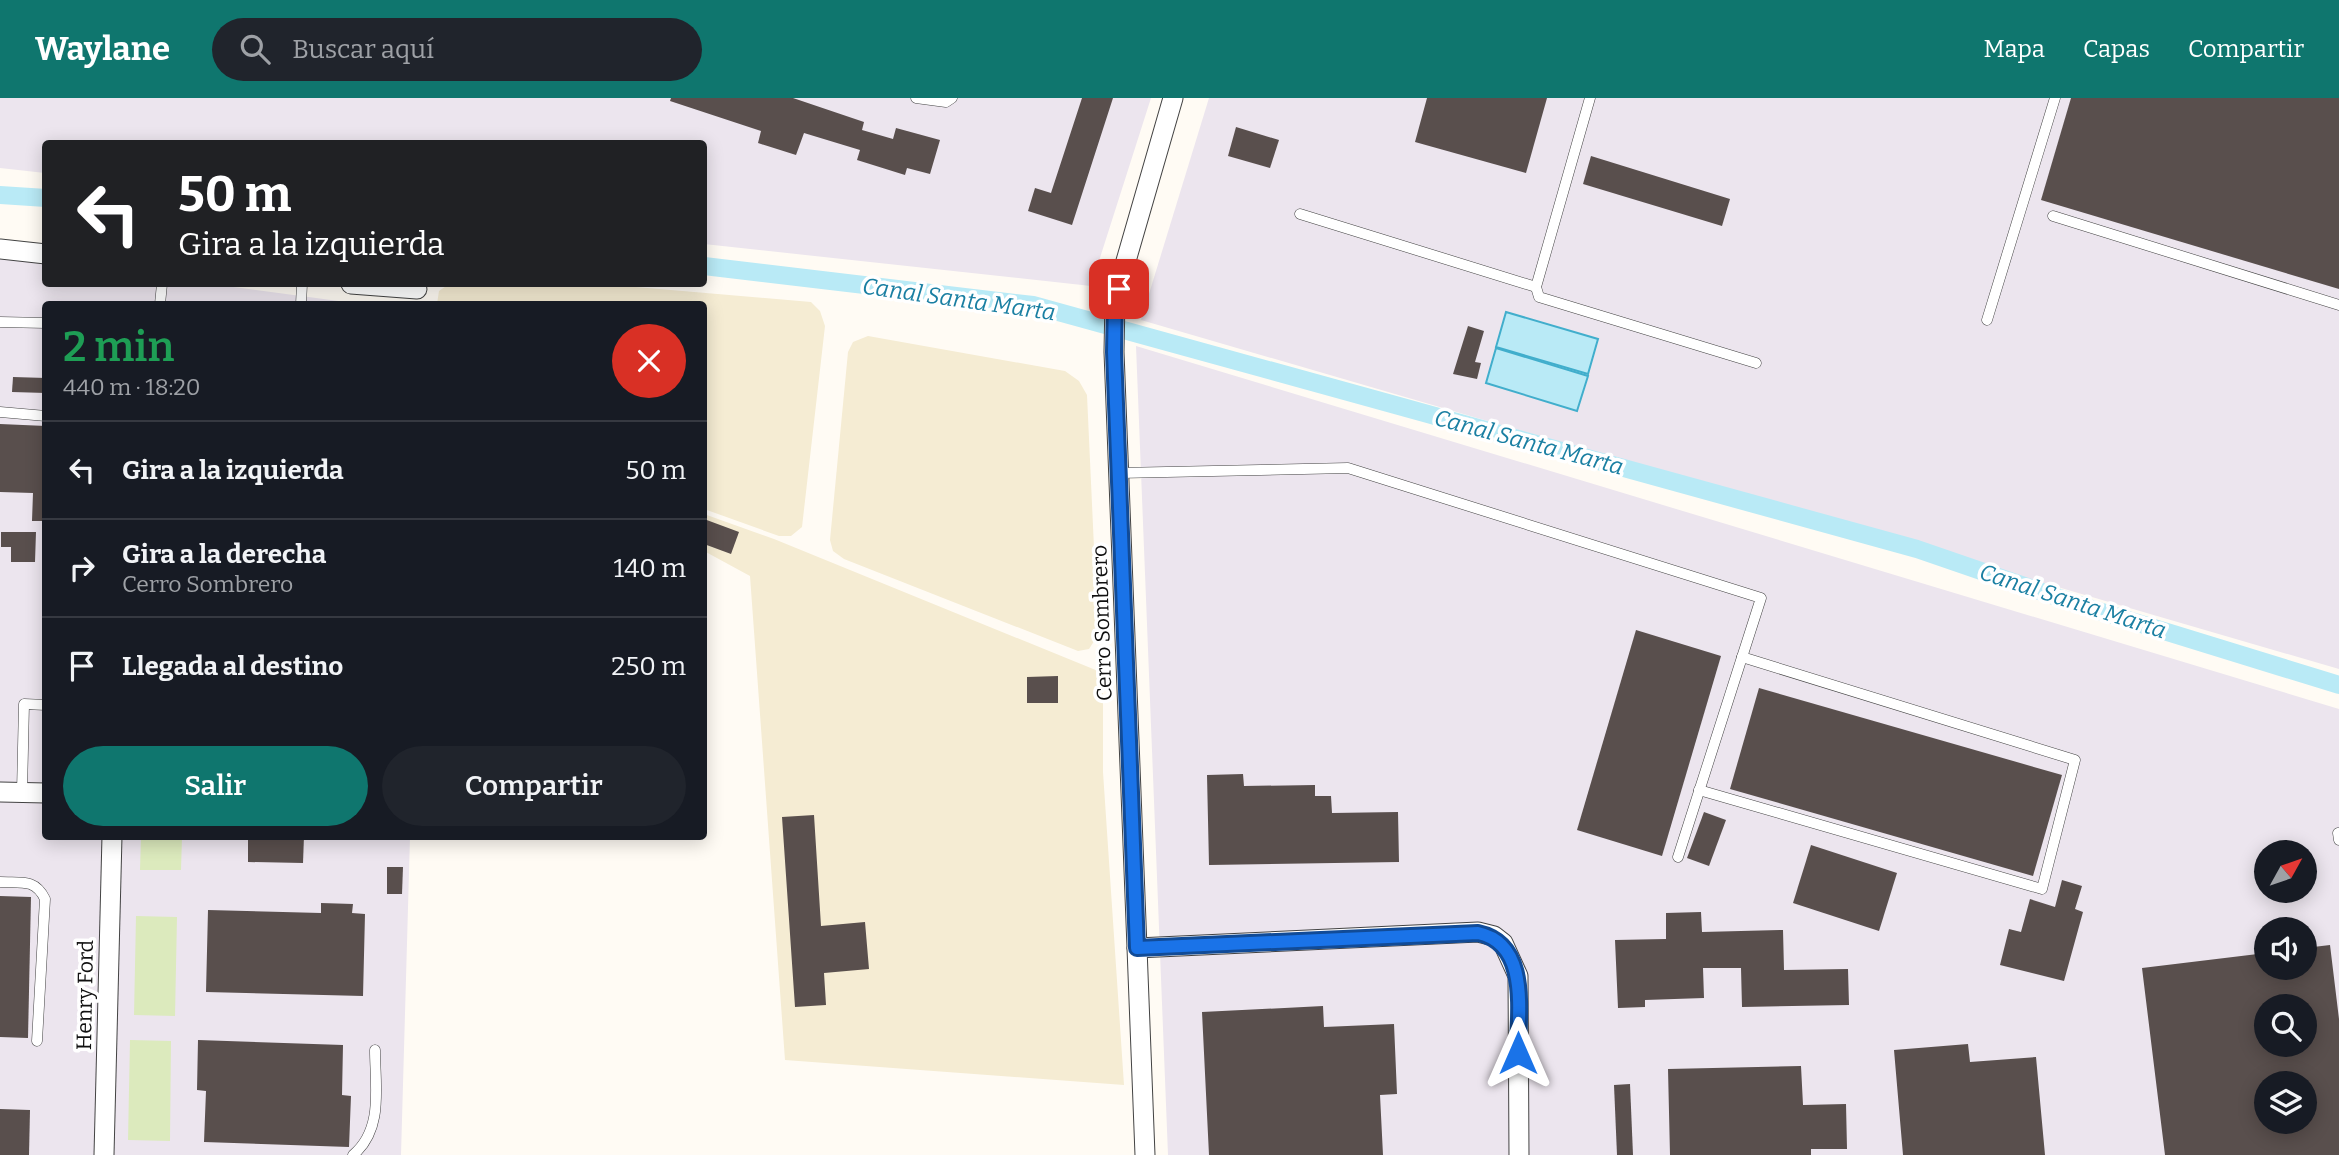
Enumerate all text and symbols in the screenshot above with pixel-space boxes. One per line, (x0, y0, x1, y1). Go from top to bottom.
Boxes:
search box (212, 18, 702, 81)
text: Waylane (35, 29, 170, 69)
icon: search (236, 30, 274, 68)
text: Buscar aquí (292, 34, 434, 65)
text: Mapa (1983, 35, 2045, 63)
text: Capas (2083, 35, 2150, 63)
text: Compartir (2188, 35, 2304, 63)
text: 50 m (178, 165, 291, 224)
icon: left (63, 168, 154, 259)
text: Gira a la izquierda (178, 225, 445, 263)
pin (1089, 259, 1149, 319)
icon: arrive (1100, 270, 1138, 308)
water label: Canal Santa Marta (861, 272, 1057, 326)
text: 2 min (63, 322, 174, 372)
button: close (612, 324, 686, 398)
text: 440 m · 18:20 (63, 373, 201, 401)
water label: Canal Santa Marta (1431, 403, 1627, 481)
icon: left (63, 451, 101, 489)
text: Gira a la izquierda (122, 455, 344, 486)
text: 50 m (625, 455, 686, 486)
text: Gira a la derecha (122, 539, 326, 570)
street label: Cerro Sombrero (1086, 544, 1118, 702)
icon: right (63, 549, 101, 587)
text: 140 m (614, 553, 686, 584)
water label: Canal Santa Marta (1976, 558, 2170, 644)
text: Cerro Sombrero (122, 570, 293, 598)
icon: arrive (63, 647, 101, 685)
text: Llegada al destino (122, 651, 343, 682)
text: 250 m (611, 651, 686, 682)
button: Salir (63, 746, 368, 826)
button: Compartir (382, 746, 686, 826)
north arrow (2254, 840, 2317, 903)
map controls (2254, 840, 2317, 1134)
button: sound (2254, 917, 2317, 980)
street label: Henry Ford (71, 940, 99, 1050)
button: search (2254, 994, 2317, 1057)
position arrow (1481, 1016, 1555, 1090)
button: layers (2254, 1071, 2317, 1134)

